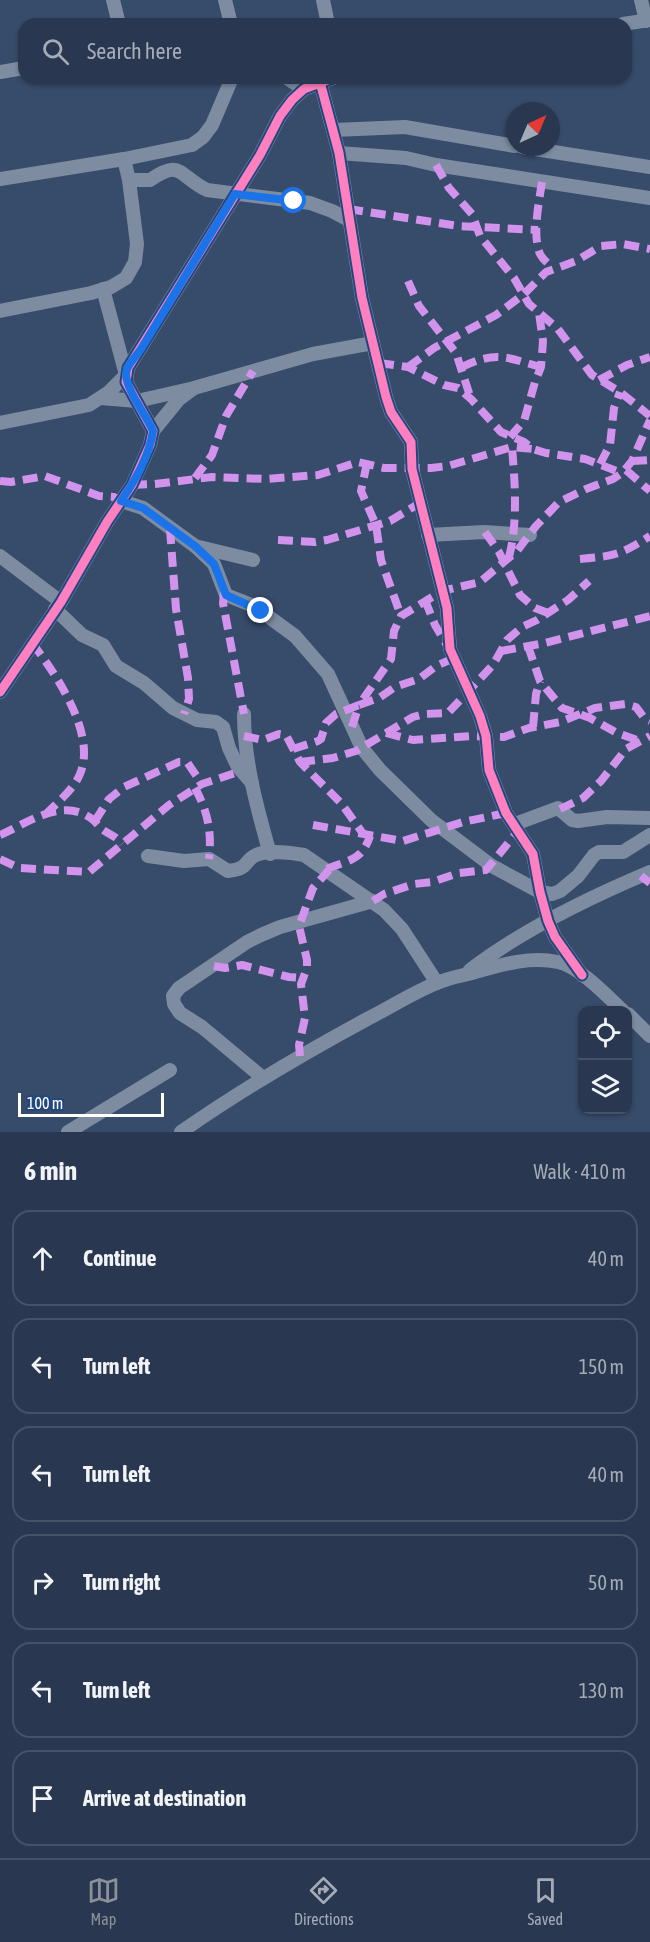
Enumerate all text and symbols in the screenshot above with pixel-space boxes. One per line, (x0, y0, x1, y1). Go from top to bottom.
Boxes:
search box (18, 18, 632, 84)
icon: search (39, 35, 72, 68)
text: Search here (87, 38, 182, 64)
north arrow (506, 102, 560, 156)
route start (280, 187, 306, 213)
route end (247, 597, 273, 623)
map controls (578, 1006, 632, 1114)
button: locate (578, 1006, 632, 1060)
button: layers (578, 1060, 632, 1114)
scale bar (18, 1090, 164, 1118)
text: 100 m (27, 1094, 63, 1112)
text: 6 min (24, 1156, 77, 1186)
text: Walk · 410 m (534, 1160, 626, 1183)
icon: ahead (26, 1242, 59, 1275)
text: Continue (83, 1245, 157, 1271)
text: 40 m (588, 1247, 624, 1270)
icon: left (26, 1350, 59, 1383)
text: Turn left (83, 1353, 150, 1379)
text: 150 m (579, 1355, 624, 1378)
icon: left (26, 1458, 59, 1491)
text: Turn left (83, 1461, 150, 1487)
text: 40 m (588, 1463, 624, 1486)
icon: right (26, 1566, 59, 1599)
text: Turn right (83, 1569, 160, 1595)
text: 50 m (588, 1571, 624, 1594)
icon: left (26, 1674, 59, 1707)
text: Turn left (83, 1677, 150, 1703)
text: 130 m (579, 1679, 624, 1702)
icon: arrive (26, 1782, 59, 1815)
text: Arrive at destination (83, 1785, 246, 1811)
tab: Map (87, 1874, 120, 1928)
tab: Directions (294, 1874, 354, 1928)
tab: Saved (528, 1874, 563, 1928)

